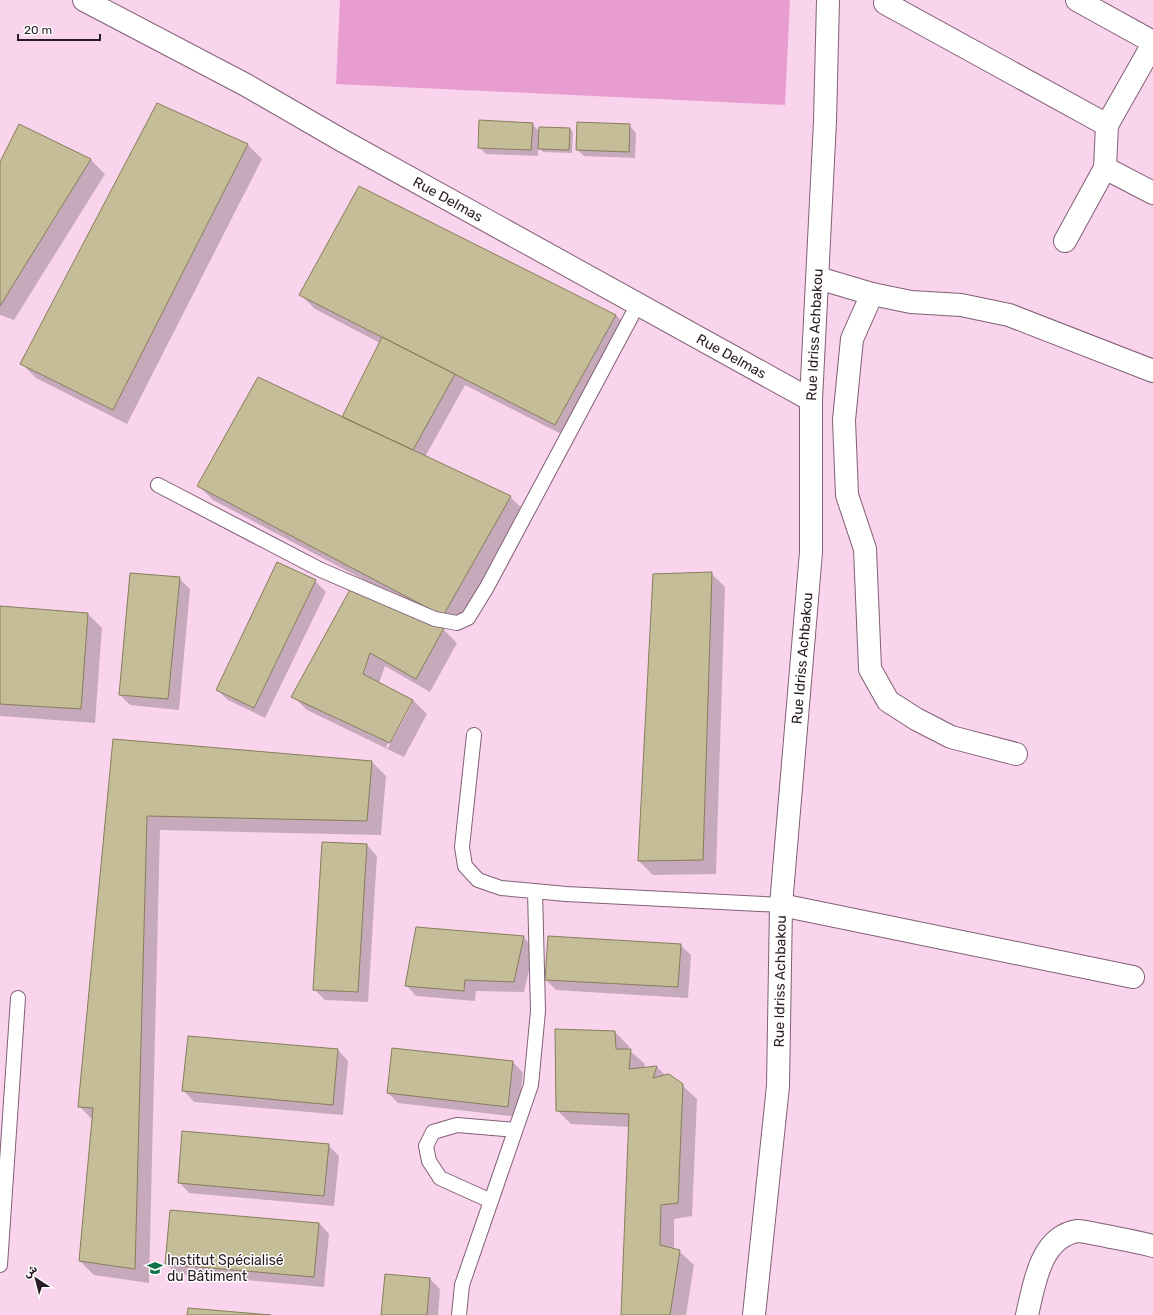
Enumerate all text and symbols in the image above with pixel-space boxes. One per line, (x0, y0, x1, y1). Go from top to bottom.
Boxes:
scale bar (18, 16, 100, 42)
text: 20 m (24, 23, 52, 37)
street label: Rue Delmas (410, 173, 486, 225)
street label: Rue Idriss Achbakou (802, 268, 826, 401)
street label: Rue Delmas (694, 330, 769, 382)
street label: Rue Idriss Achbakou (788, 592, 816, 725)
street label: Rue Idriss Achbakou (770, 915, 789, 1047)
place label: Institut Spécialisé du Bâtiment (167, 1252, 284, 1285)
north arrow (16, 1259, 56, 1299)
school or university icon: Institut Spécialisé du Bâtiment (146, 1259, 164, 1277)
text: ش (21, 1262, 40, 1281)

